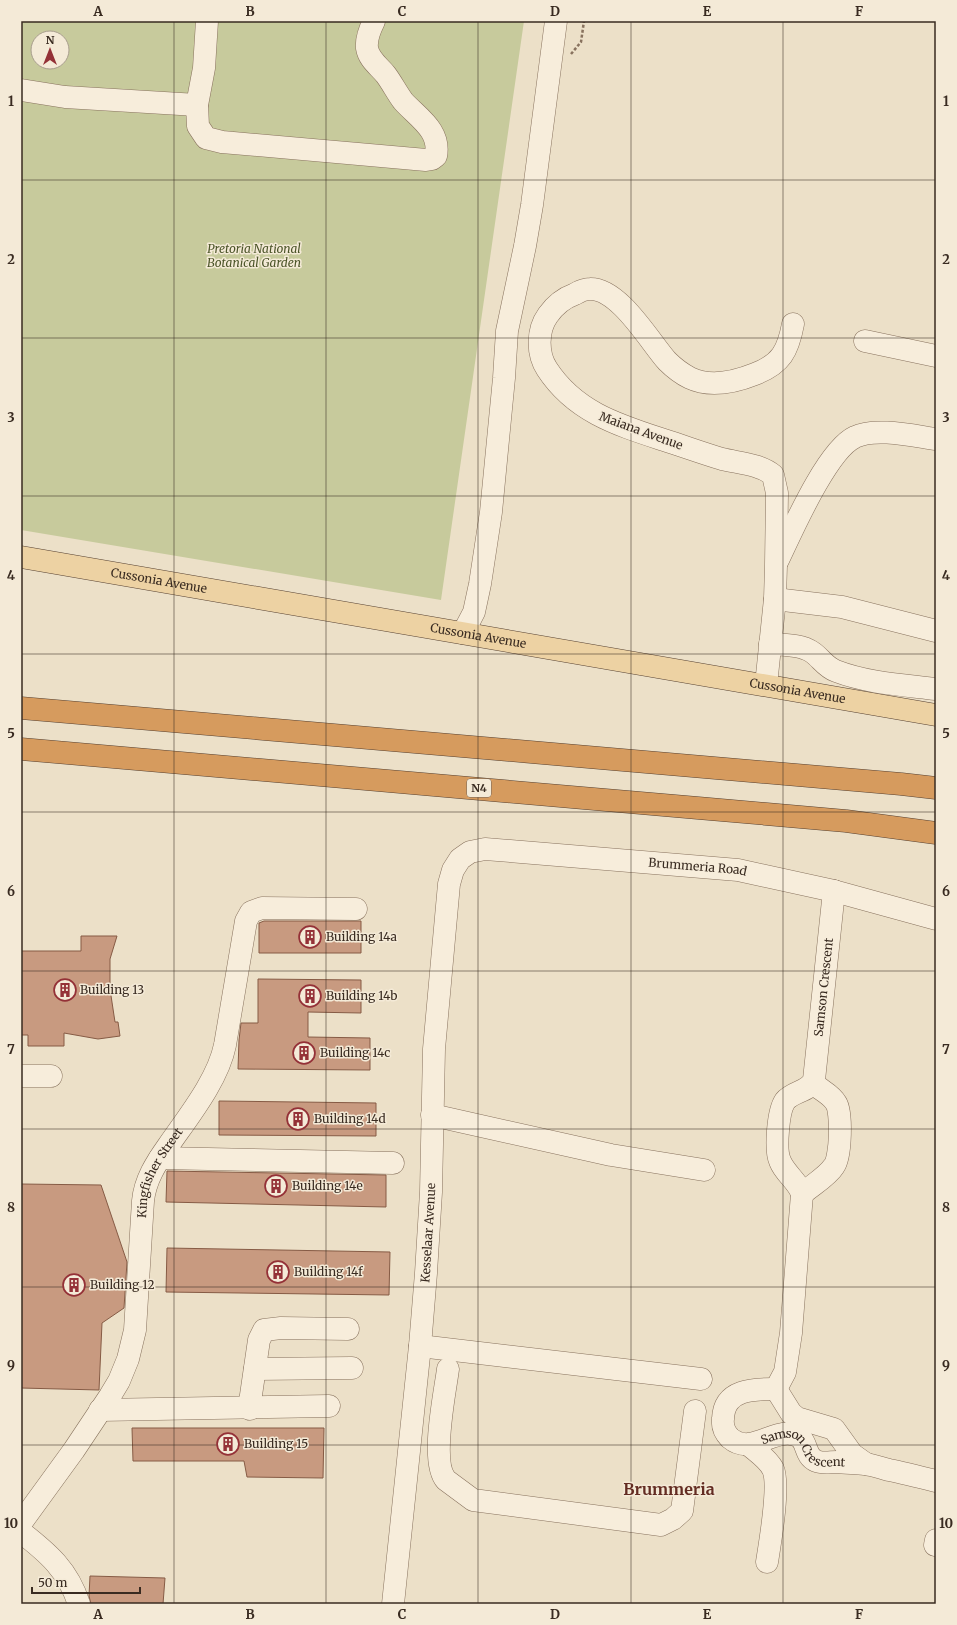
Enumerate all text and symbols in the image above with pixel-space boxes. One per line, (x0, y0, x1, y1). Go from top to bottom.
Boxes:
text: A (92, 3, 103, 20)
text: B (245, 3, 255, 20)
text: C (398, 3, 407, 20)
text: D (550, 3, 560, 20)
text: E (703, 3, 712, 20)
text: F (855, 3, 863, 20)
north arrow (30, 30, 70, 70)
text: N (46, 33, 55, 47)
text: 1 (8, 93, 14, 110)
text: 1 (943, 93, 949, 110)
park label: Pretoria National Botanical Garden (207, 241, 301, 270)
text: 2 (7, 251, 15, 268)
text: 2 (942, 251, 950, 268)
street label: Maiana Avenue (597, 408, 685, 453)
text: 3 (7, 409, 15, 426)
text: 3 (942, 409, 950, 426)
street label: Cussonia Avenue (110, 565, 208, 596)
text: 4 (7, 567, 16, 584)
text: 4 (942, 567, 951, 584)
street label: Cussonia Avenue (429, 620, 528, 651)
street label: Cussonia Avenue (748, 675, 847, 706)
text: 5 (7, 725, 15, 742)
text: 5 (942, 725, 950, 742)
road number: N4 (467, 779, 491, 797)
street label: Brummeria Road (648, 855, 748, 879)
text: 6 (7, 883, 15, 900)
text: 6 (942, 883, 950, 900)
building icon: Building 14a (297, 924, 323, 950)
place label: Building 14a (326, 929, 397, 944)
street label: Samson Crescent (811, 937, 836, 1037)
building icon: Building 13 (52, 977, 78, 1003)
place label: Building 13 (80, 982, 144, 997)
building icon: Building 14b (297, 983, 323, 1009)
place label: Building 14b (326, 988, 397, 1003)
building icon: Building 14c (291, 1040, 317, 1066)
text: 7 (7, 1041, 15, 1058)
text: 7 (942, 1041, 950, 1058)
place label: Building 14c (320, 1045, 390, 1060)
building icon: Building 14d (285, 1106, 311, 1132)
place label: Building 14d (314, 1111, 386, 1126)
street label: Kingfisher Street (134, 1124, 186, 1218)
building icon: Building 14e (263, 1173, 289, 1199)
place label: Building 14e (292, 1178, 363, 1193)
street label: Kesselaar Avenue (417, 1183, 438, 1283)
text: 8 (7, 1199, 15, 1216)
text: 8 (942, 1199, 950, 1216)
building icon: Building 14f (265, 1259, 291, 1285)
place label: Building 14f (294, 1264, 363, 1279)
building icon: Building 12 (61, 1272, 87, 1298)
place label: Building 12 (90, 1277, 155, 1292)
text: 9 (7, 1357, 15, 1374)
text: 9 (942, 1357, 950, 1374)
street label: Samson Crescent (758, 1425, 846, 1470)
building icon: Building 15 (215, 1431, 241, 1457)
place label: Building 15 (244, 1436, 308, 1451)
district label: Brummeria (623, 1479, 715, 1499)
text: 10 (4, 1515, 18, 1532)
text: 10 (939, 1515, 953, 1532)
scale bar (32, 1569, 140, 1595)
text: 50 m (38, 1575, 67, 1590)
text: A (92, 1606, 103, 1623)
text: B (245, 1606, 255, 1623)
text: C (398, 1606, 407, 1623)
text: D (550, 1606, 560, 1623)
text: E (703, 1606, 712, 1623)
text: F (855, 1606, 863, 1623)

